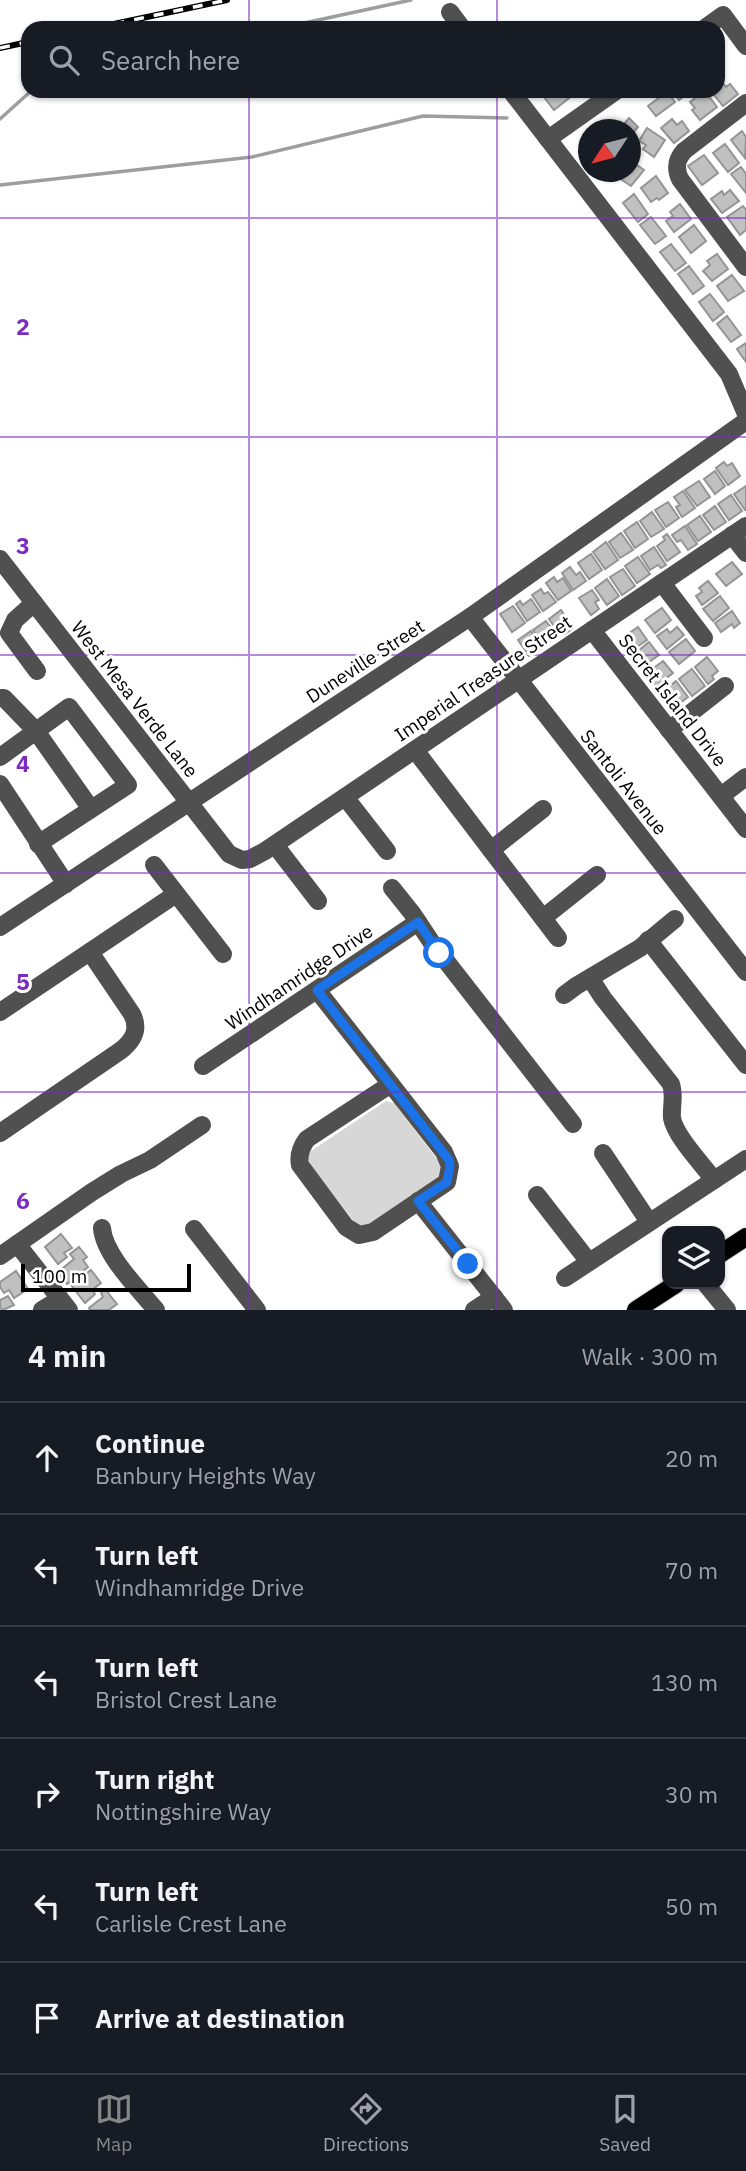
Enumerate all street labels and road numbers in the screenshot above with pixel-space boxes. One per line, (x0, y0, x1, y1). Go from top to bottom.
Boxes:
street label: Imperial Treasure Street (390, 610, 576, 746)
street label: Duneville Street (301, 614, 429, 708)
street label: West Mesa Verde Lane (66, 616, 204, 782)
street label: Secret Island Drive (614, 629, 732, 771)
street label: Santoli Avenue (575, 725, 673, 839)
street label: Windhamridge Drive (221, 919, 377, 1035)

